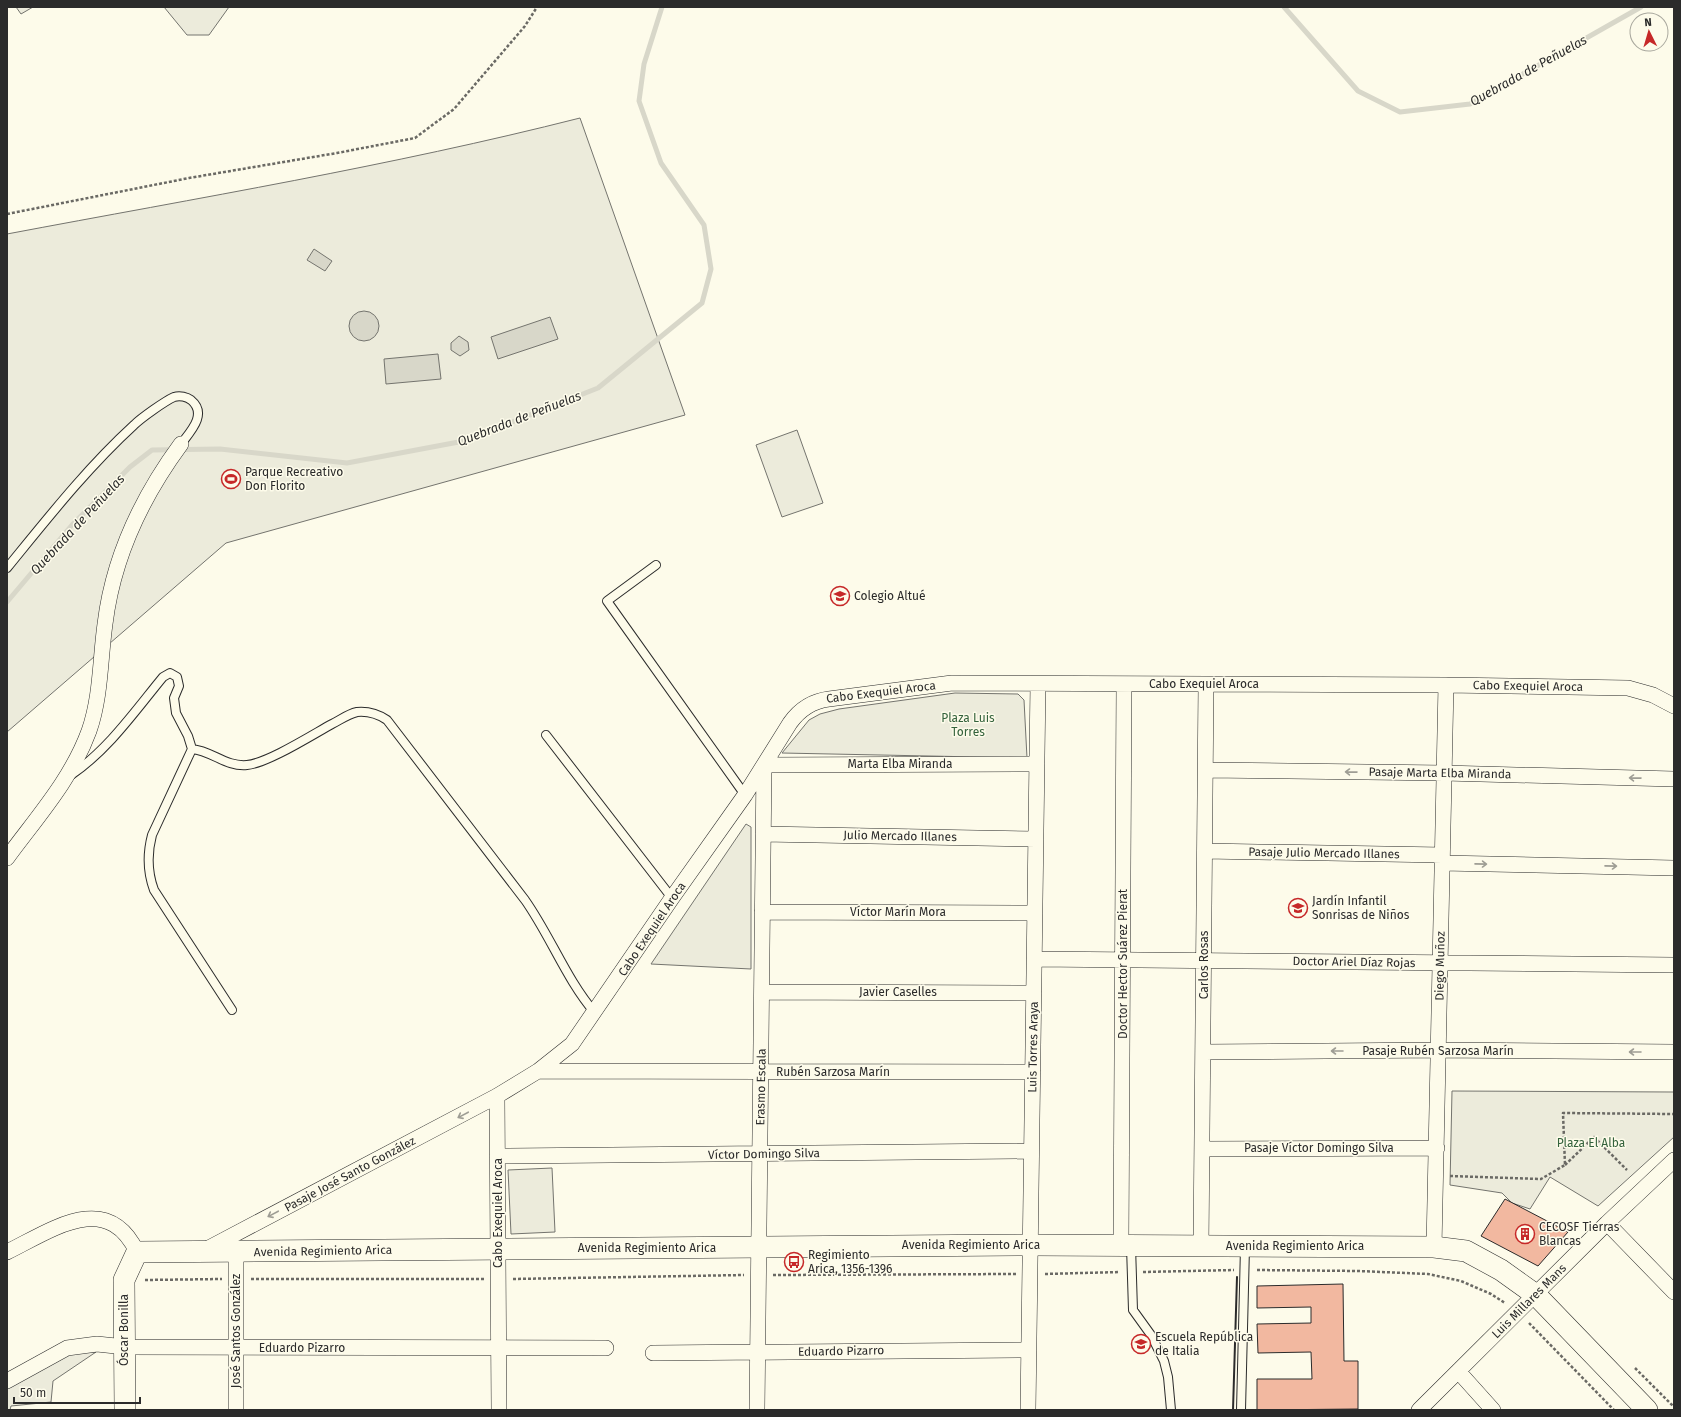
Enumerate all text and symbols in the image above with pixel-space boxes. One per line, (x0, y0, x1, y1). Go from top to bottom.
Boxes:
north arrow (1629, 12, 1669, 52)
text: N (1644, 16, 1652, 29)
water label: Quebrada de Peñuelas (1467, 32, 1589, 109)
water label: Quebrada de Peñuelas (455, 388, 583, 449)
place label: Parque Recreativo Don Florito (245, 465, 343, 493)
sports icon: Parque Recreativo Don Florito (220, 468, 242, 490)
water label: Quebrada de Peñuelas (27, 471, 128, 577)
school or university icon: Colegio Altué (829, 585, 851, 607)
place label: Colegio Altué (854, 589, 926, 603)
street label: Cabo Exequiel Aroca (1149, 677, 1259, 691)
street label: Cabo Exequiel Aroca (825, 678, 937, 706)
street label: Cabo Exequiel Aroca (1473, 678, 1583, 694)
park label: Plaza Luis Torres (941, 711, 995, 739)
street label: Marta Elba Miranda (847, 757, 953, 771)
street label: Pasaje Marta Elba Miranda (1368, 765, 1512, 781)
one-way arrow (1345, 768, 1358, 776)
one-way arrow (1629, 774, 1642, 782)
street label: Julio Mercado Illanes (843, 828, 957, 844)
street label: Pasaje Julio Mercado Illanes (1248, 845, 1400, 861)
one-way arrow (1474, 860, 1487, 867)
one-way arrow (1604, 863, 1617, 870)
street label: Cabo Exequiel Aroca (615, 879, 689, 979)
street label: Doctor Hector Suárez Pierat (1116, 888, 1130, 1039)
place label: Jardín Infantil Sonrisas de Niños (1312, 894, 1410, 922)
school or university icon: Jardín Infantil Sonrisas de Niños (1287, 897, 1309, 919)
street label: Víctor Marín Mora (850, 905, 946, 919)
street label: Carlos Rosas (1197, 930, 1211, 999)
street label: Diego Muñoz (1432, 931, 1448, 1001)
street label: Doctor Ariel Díaz Rojas (1292, 954, 1416, 970)
street label: Javier Caselles (859, 985, 937, 999)
street label: Luis Torres Araya (1025, 1001, 1041, 1093)
street label: Pasaje Rubén Sarzosa Marín (1362, 1044, 1514, 1058)
one-way arrow (1331, 1047, 1344, 1055)
street label: Erasmo Escala (753, 1048, 769, 1126)
one-way arrow (1629, 1048, 1642, 1056)
street label: Rubén Sarzosa Marín (776, 1065, 890, 1079)
one-way arrow (457, 1111, 469, 1119)
street label: Pasaje José Santo González (282, 1133, 418, 1215)
park label: Plaza El Alba (1557, 1136, 1625, 1150)
street label: Pasaje Víctor Domingo Silva (1244, 1141, 1394, 1155)
street label: Víctor Domingo Silva (708, 1146, 820, 1162)
street label: Cabo Exequiel Aroca (491, 1158, 505, 1268)
one-way arrow (268, 1211, 280, 1219)
place label: CECOSF Tierras Blancas (1539, 1220, 1620, 1248)
building icon: CECOSF Tierras Blancas (1514, 1223, 1536, 1245)
street label: Avenida Regimiento Arica (902, 1238, 1040, 1252)
street label: Avenida Regimiento Arica (1226, 1239, 1364, 1253)
street label: Avenida Regimiento Arica (578, 1241, 716, 1255)
street label: Avenida Regimiento Arica (254, 1243, 392, 1259)
place label: Regimiento Arica, 1356-1396 (808, 1248, 892, 1276)
bus stop icon: Regimiento Arica, 1356-1396 (783, 1251, 805, 1273)
street label: Luis Millares Mans (1489, 1261, 1569, 1341)
street label: José Santos González (229, 1274, 243, 1388)
street label: Óscar Bonilla (116, 1294, 131, 1366)
place label: Escuela República de Italia (1155, 1330, 1253, 1358)
school or university icon: Escuela República de Italia (1130, 1333, 1152, 1355)
street label: Eduardo Pizarro (259, 1341, 345, 1355)
street label: Eduardo Pizarro (798, 1343, 884, 1359)
scale bar (14, 1379, 140, 1405)
text: 50 m (20, 1386, 46, 1400)

